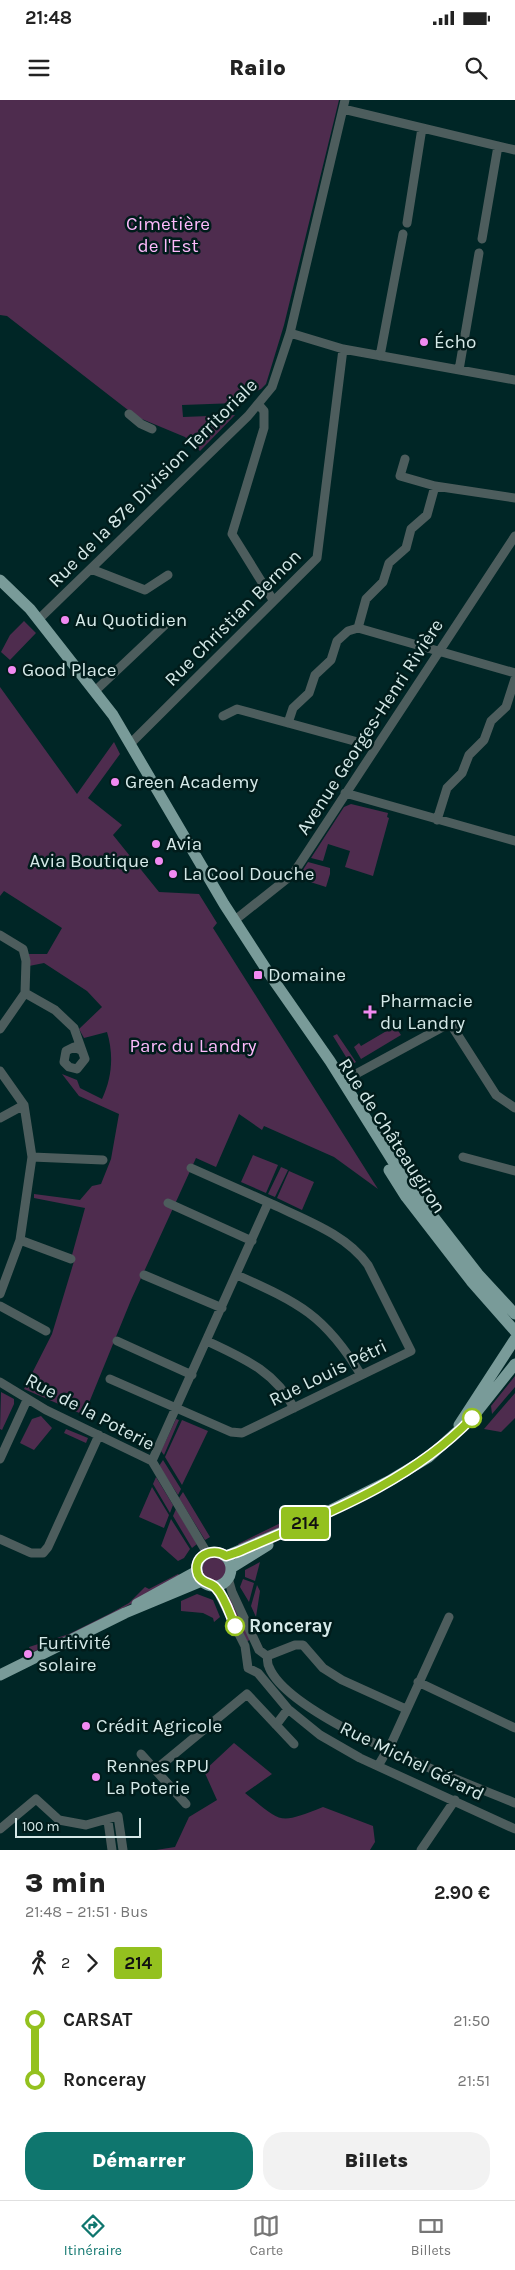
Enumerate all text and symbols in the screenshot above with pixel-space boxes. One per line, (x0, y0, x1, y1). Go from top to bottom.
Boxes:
text: 21:48 (25, 7, 72, 29)
icon: menu (25, 54, 53, 82)
icon: search (462, 54, 490, 82)
text: Railo (229, 55, 286, 81)
park label: Cimetière de l'Est (126, 213, 210, 257)
place label: Écho (434, 330, 476, 353)
marker: Écho (418, 336, 430, 348)
street label: Rue de la 87e Division Territoriale (44, 374, 262, 592)
street label: Rue Christian Bernon (160, 545, 306, 691)
place label: Au Quotidien (75, 609, 187, 631)
marker: Au Quotidien (59, 614, 71, 626)
street label: Avenue Georges-Henri Rivière (292, 615, 448, 839)
place label: Good Place (22, 659, 117, 681)
marker: Good Place (6, 664, 18, 676)
place label: Green Academy (125, 771, 259, 793)
marker: Green Academy (109, 776, 121, 788)
place label: Avia (166, 833, 202, 855)
marker: Avia (150, 838, 162, 850)
place label: Avia Boutique (29, 850, 149, 872)
marker: Avia Boutique (153, 855, 165, 867)
place label: La Cool Douche (183, 863, 315, 885)
marker: La Cool Douche (167, 868, 179, 880)
place label: Domaine (268, 964, 346, 986)
marker: Domaine (252, 969, 264, 981)
place label: Pharmacie du Landry (380, 990, 473, 1034)
marker: Pharmacie du Landry (364, 1006, 376, 1018)
park label: Parc du Landry (129, 1035, 257, 1057)
street label: Rue de Châteaugiron (334, 1054, 450, 1218)
street label: Rue Louis Pétri (266, 1335, 390, 1411)
street label: Rue de la Poterie (22, 1369, 158, 1455)
unlabelled marker (462, 1408, 482, 1428)
line badge: 214 (276, 1507, 334, 1539)
text: 214 (291, 1512, 319, 1534)
place label: Ronceray (249, 1615, 333, 1637)
marker: Ronceray (225, 1616, 245, 1636)
place label: Furtivité solaire (38, 1632, 111, 1676)
marker: Furtivité solaire (22, 1648, 34, 1660)
place label: Crédit Agricole (96, 1715, 222, 1737)
street label: Rue Michel Gérard (336, 1717, 488, 1805)
marker: Crédit Agricole (80, 1720, 92, 1732)
place label: Rennes RPU La Poterie (106, 1755, 209, 1799)
marker: Rennes RPU La Poterie (90, 1771, 102, 1783)
scale bar (15, 1815, 141, 1838)
text: 100 m (22, 1818, 60, 1835)
text: 3 min (25, 1866, 106, 1899)
text: 2.90 € (434, 1882, 490, 1904)
text: 21:48 – 21:51 · Bus (25, 1902, 148, 1921)
icon: walk (25, 1949, 53, 1977)
icon: forward (78, 1949, 106, 1977)
text: 214 (124, 1952, 152, 1974)
text: 2 (61, 1953, 70, 1972)
text: CARSAT (63, 2009, 132, 2031)
text: 21:50 (453, 2011, 490, 2030)
text: Ronceray (63, 2069, 146, 2091)
text: 21:51 (457, 2071, 490, 2090)
button: Démarrer (25, 2132, 253, 2190)
button: Billets (263, 2132, 490, 2190)
tab: Itinéraire (64, 2212, 122, 2259)
tab: Carte (249, 2212, 283, 2259)
tab: Billets (411, 2212, 451, 2259)

